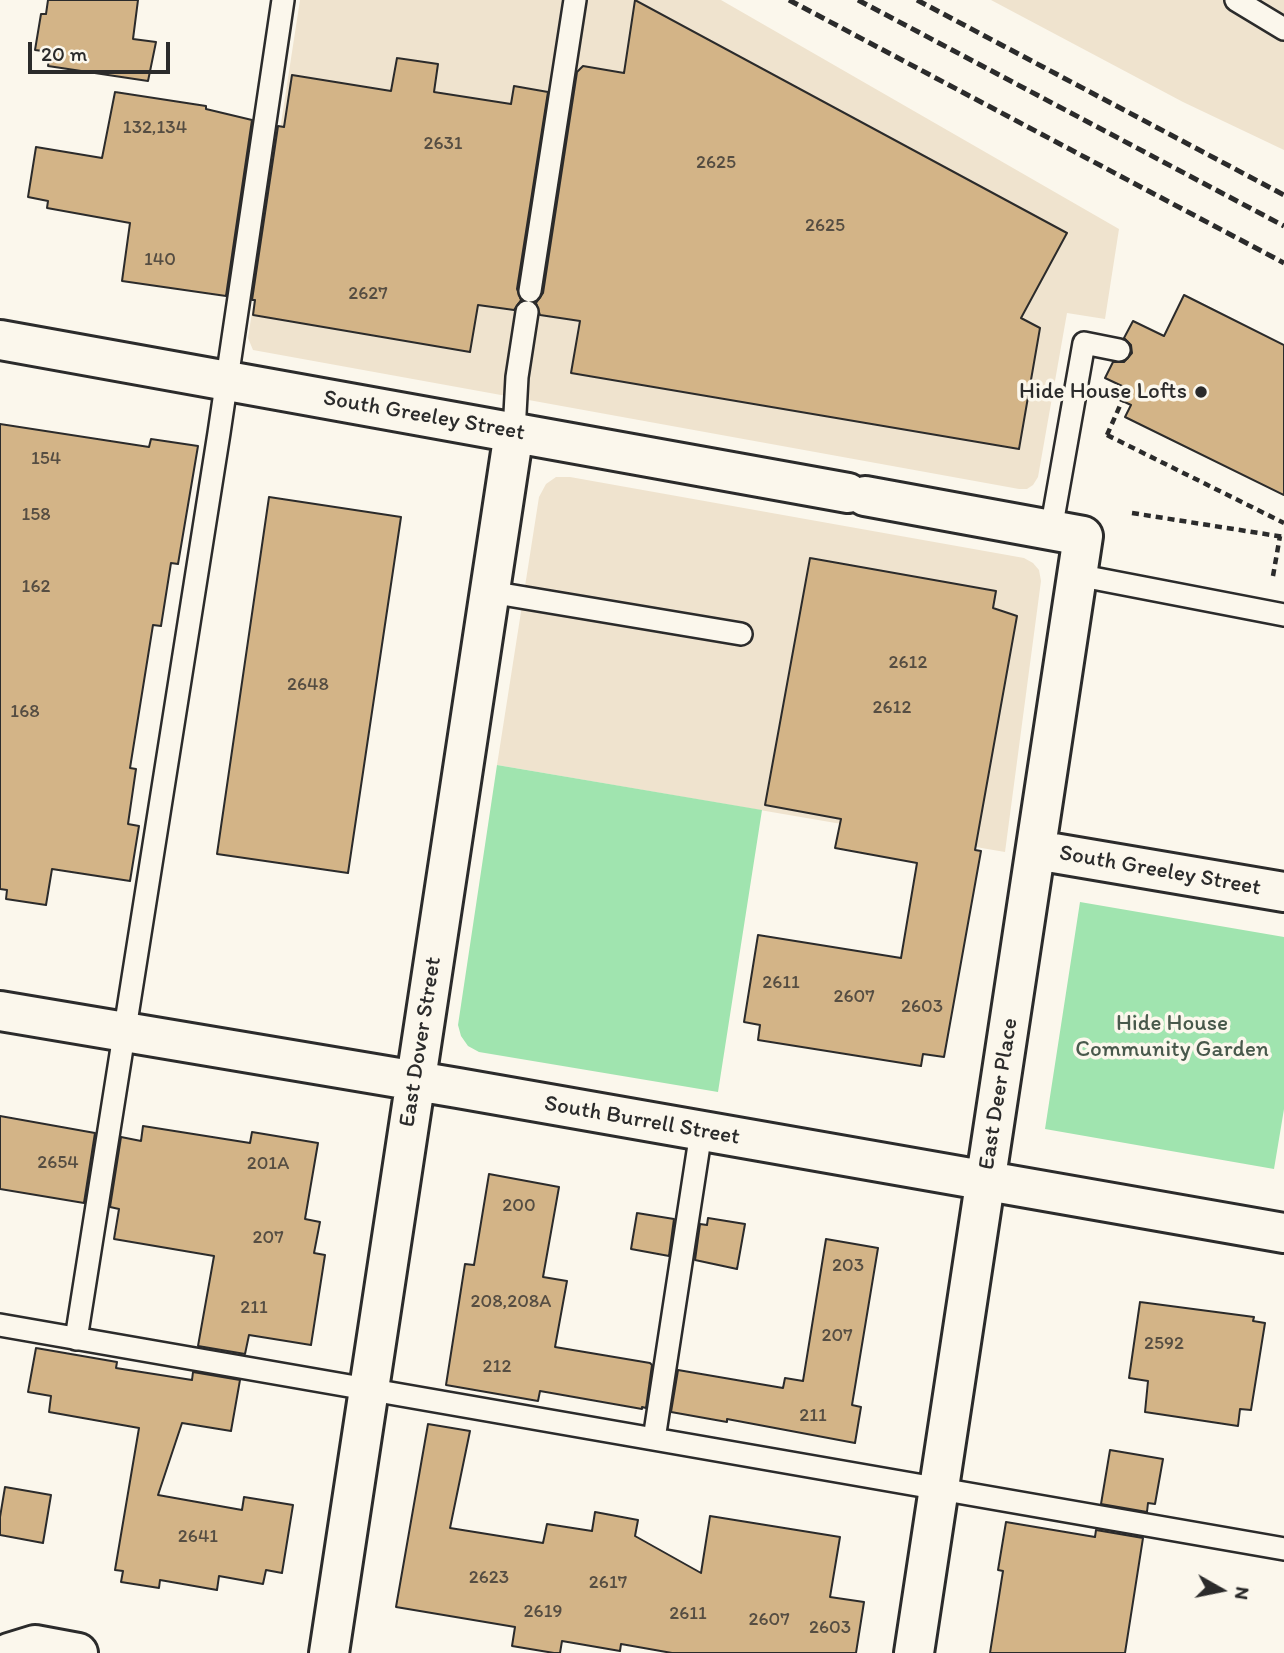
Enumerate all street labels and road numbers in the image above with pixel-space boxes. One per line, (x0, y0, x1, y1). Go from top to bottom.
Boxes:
street label: South Greeley Street (321, 385, 527, 447)
street label: South Greeley Street (1057, 840, 1263, 902)
street label: East Dover Street (394, 955, 448, 1129)
street label: East Deer Place (973, 1016, 1025, 1172)
street label: South Burrell Street (542, 1090, 742, 1152)

